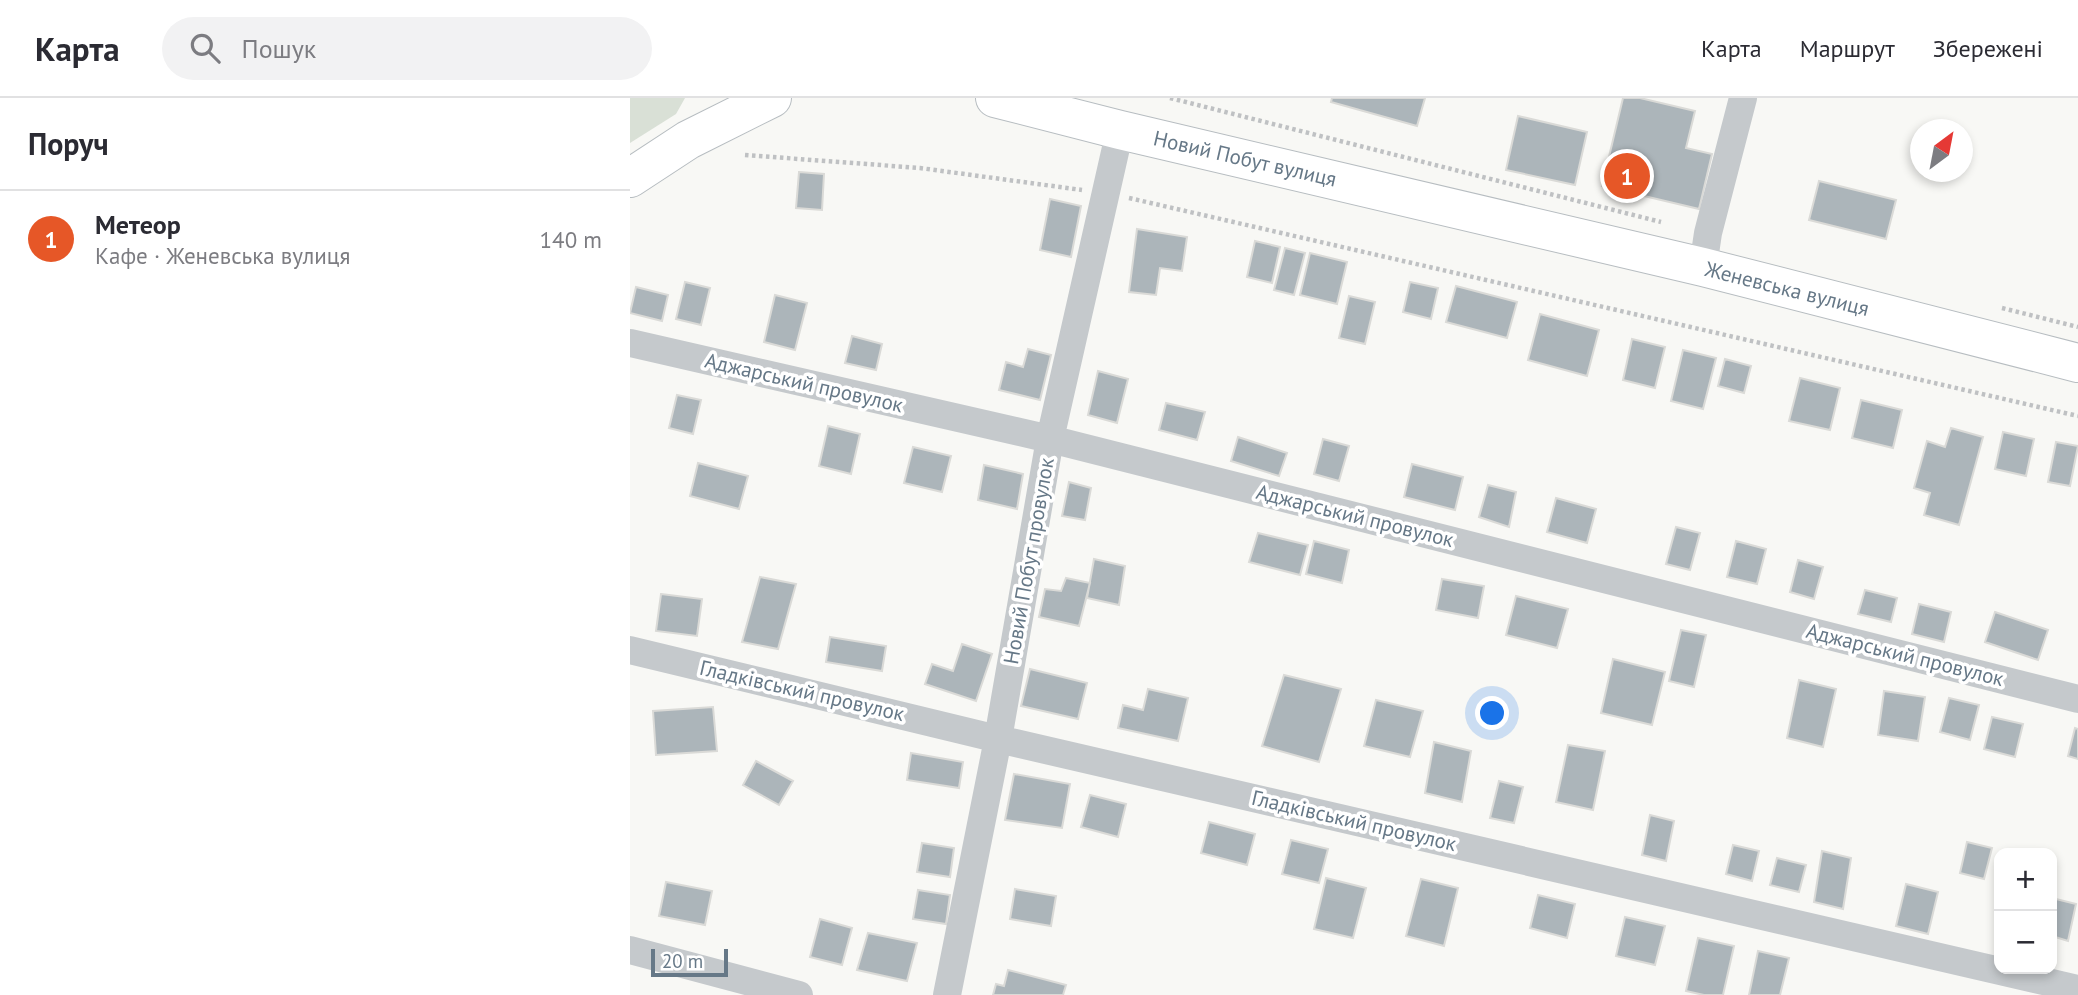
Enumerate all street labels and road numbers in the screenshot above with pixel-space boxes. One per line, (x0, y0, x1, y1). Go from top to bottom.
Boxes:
street label: Новий Побут вулиця (1151, 124, 1339, 193)
street label: Женевська вулиця (1701, 255, 1872, 322)
street label: Аджарський провулок (702, 347, 906, 418)
street label: Новий Побут провулок (997, 456, 1060, 666)
street label: Аджарський провулок (1254, 478, 1457, 553)
street label: Аджарський провулок (1804, 617, 2007, 692)
street label: Гладківський провулок (697, 654, 907, 727)
street label: Гладківський провулок (1249, 784, 1459, 857)

